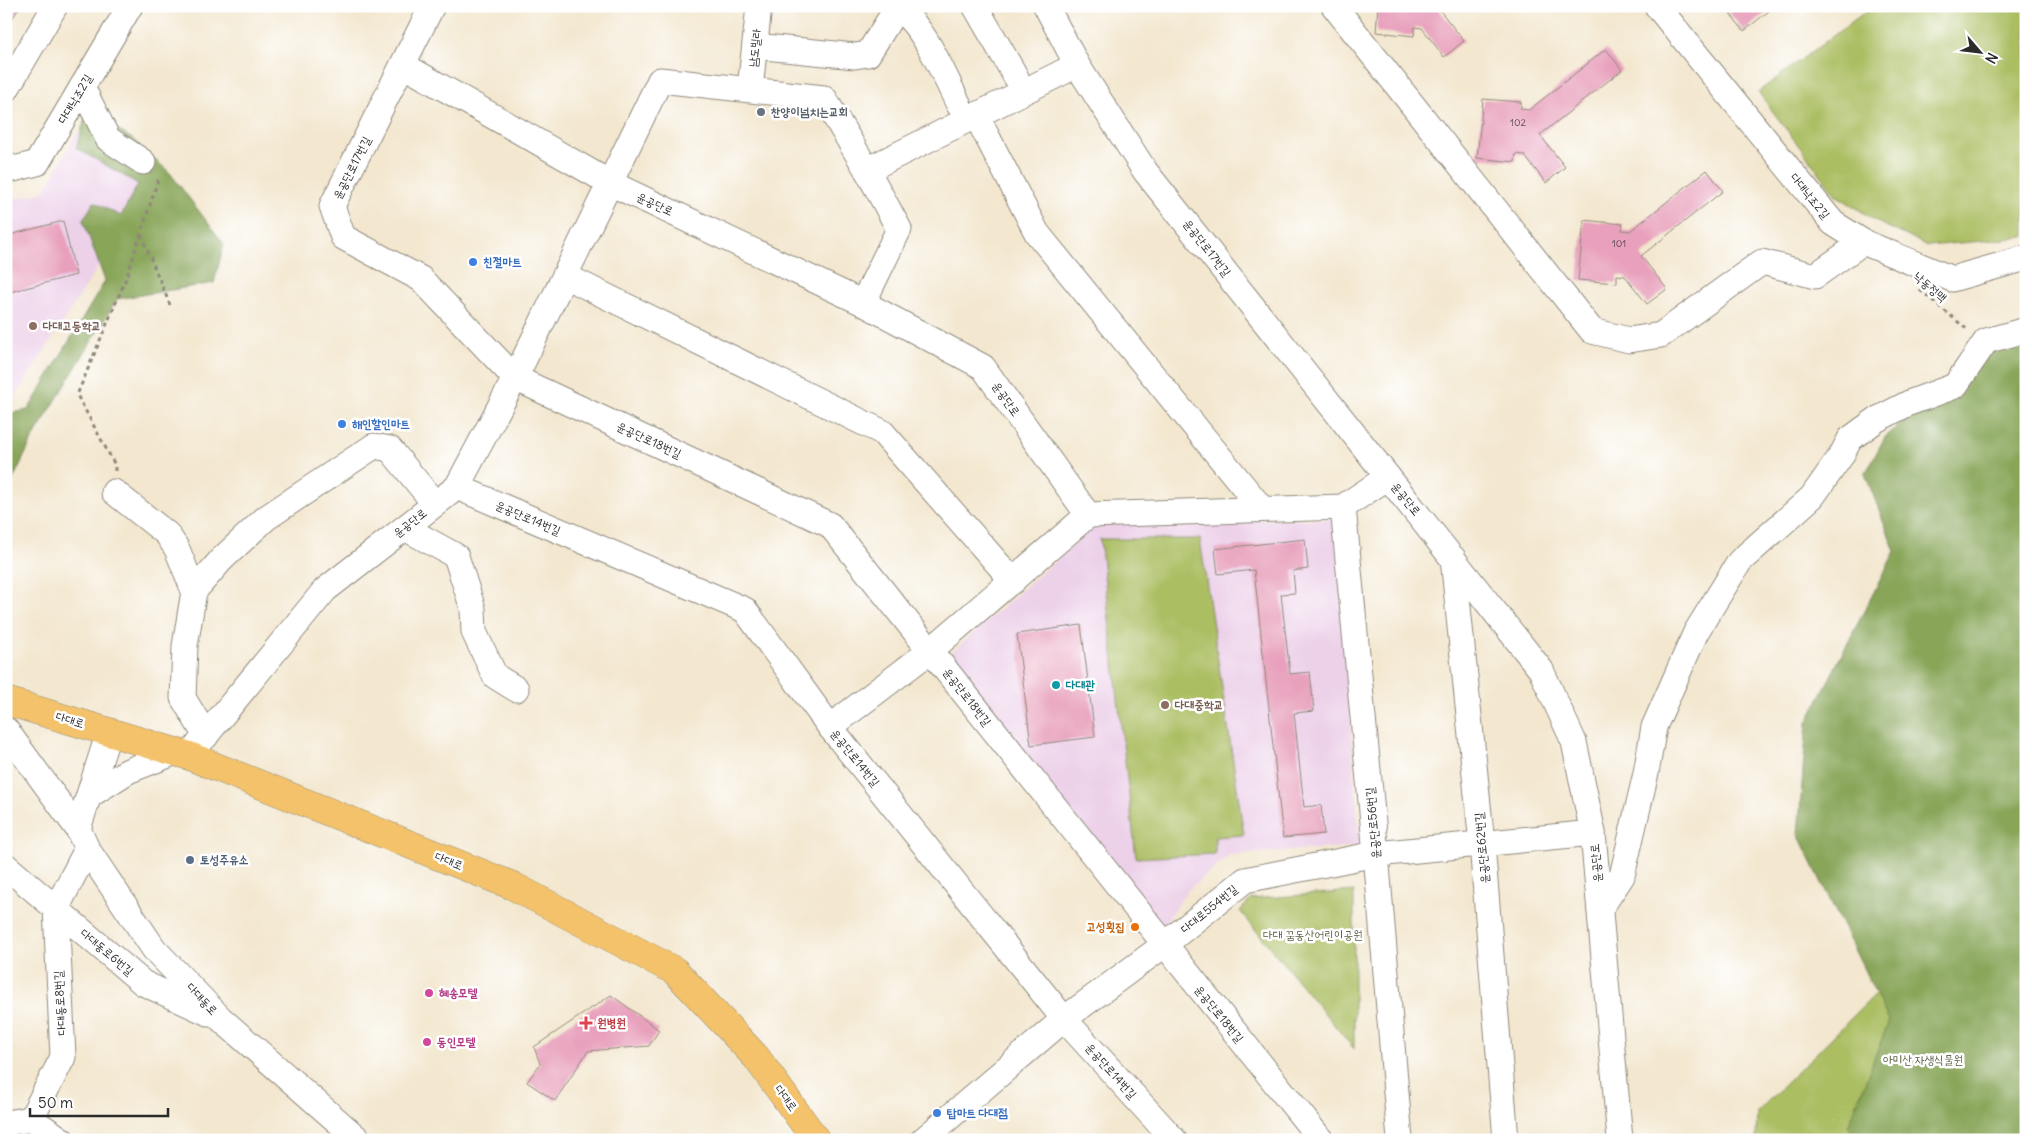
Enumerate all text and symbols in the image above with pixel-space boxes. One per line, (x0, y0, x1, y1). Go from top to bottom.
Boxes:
street label: 남도빌라 (745, 28, 764, 68)
north arrow (1954, 28, 2004, 78)
text: N (1981, 50, 2002, 67)
street label: 다대낙조2길 (54, 71, 95, 126)
place label: 찬양이넘치는교회 (771, 104, 848, 119)
marker: 찬양이넘치는교회 (755, 106, 767, 118)
house number: 102 (1510, 116, 1527, 129)
street label: 윤공단로17번길 (329, 134, 374, 202)
street label: 다대낙조2길 (1787, 170, 1834, 222)
street label: 윤공단로 (635, 189, 676, 219)
street label: 윤공단로17번길 (1180, 216, 1235, 280)
house number: 101 (1612, 237, 1626, 250)
place label: 친절마트 (483, 254, 522, 269)
marker: 친절마트 (467, 256, 479, 268)
street label: 낙동정맥 (1911, 268, 1950, 305)
place label: 다대고등학교 (42, 318, 101, 333)
marker: 다대고등학교 (27, 320, 39, 332)
street label: 윤공단로 (989, 379, 1024, 419)
place label: 해인할인마트 (352, 416, 410, 431)
marker: 해인할인마트 (336, 418, 348, 430)
street label: 윤공단로18번길 (614, 418, 684, 461)
street label: 윤공단로 (1388, 479, 1424, 518)
street label: 윤공단로14번길 (493, 497, 563, 538)
street label: 윤공단로 (390, 505, 430, 540)
street label: 윤공단로18번길 (940, 665, 995, 729)
place label: 다대관 (1065, 677, 1095, 692)
marker: 다대관 (1050, 679, 1062, 691)
place label: 다대중학교 (1174, 697, 1223, 712)
marker: 다대중학교 (1159, 699, 1171, 711)
street label: 다대로 (54, 708, 86, 731)
street label: 윤공단로14번길 (828, 726, 883, 790)
street label: 윤공단로56번길 (1362, 786, 1383, 859)
street label: 윤공단로62번길 (1471, 811, 1492, 884)
street label: 윤공단로 (1586, 843, 1605, 883)
street label: 다대로 (433, 848, 465, 873)
place label: 토성주유소 (200, 852, 249, 867)
marker: 토성주유소 (184, 854, 196, 866)
street label: 다대로554번길 (1177, 881, 1240, 936)
place label: 고성횟집 (1086, 919, 1125, 934)
marker: 고성횟집 (1129, 921, 1141, 933)
street label: 다대동로6번길 (78, 925, 137, 978)
park label: 다대 꿈동산어린이공원 (1263, 927, 1363, 942)
street label: 다대동로8번길 (50, 970, 69, 1036)
street label: 다대동로 (184, 979, 221, 1018)
street label: 윤공단로18번길 (1192, 982, 1247, 1046)
place label: 혜송모텔 (439, 985, 478, 1000)
marker: 혜송모텔 (423, 987, 435, 999)
place label: 원병원 (597, 1015, 626, 1030)
marker: 원병원 (579, 1016, 593, 1030)
place label: 동인모텔 (437, 1034, 476, 1049)
marker: 동인모텔 (421, 1036, 433, 1048)
street label: 윤공단로14번길 (1082, 1040, 1140, 1102)
park label: 아미산 자생식물원 (1883, 1052, 1963, 1067)
street label: 다대로 (772, 1082, 801, 1114)
scale bar (30, 1086, 168, 1118)
text: 50 m (38, 1093, 73, 1112)
place label: 탑마트 다대점 (947, 1105, 1008, 1120)
marker: 탑마트 다대점 (931, 1107, 943, 1119)

